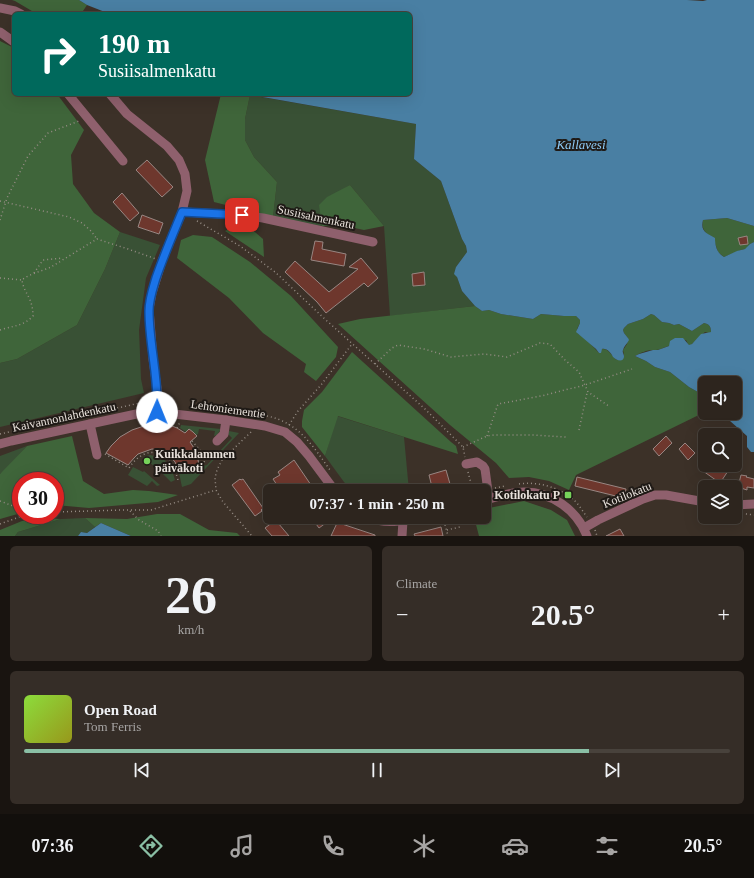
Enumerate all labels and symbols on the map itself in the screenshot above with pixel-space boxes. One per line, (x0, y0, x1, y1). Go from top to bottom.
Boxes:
water label: Kallavesi (555, 137, 606, 152)
pin (225, 198, 259, 232)
street label: Susiisalmenkatu (276, 202, 356, 232)
position arrow (136, 391, 178, 433)
street label: Lehtoniementie (190, 397, 266, 421)
street label: Kaivannonlahdenkatu (11, 399, 117, 435)
place label: Kuikkalammen päiväkoti (155, 447, 235, 475)
marker: Kuikkalammen päiväkoti (142, 456, 152, 466)
speed limit sign: 30 (12, 472, 64, 524)
street label: Kotilokatu (601, 479, 653, 511)
place label: Kotilokatu P (494, 488, 560, 502)
marker: Kotilokatu P (563, 490, 573, 500)

